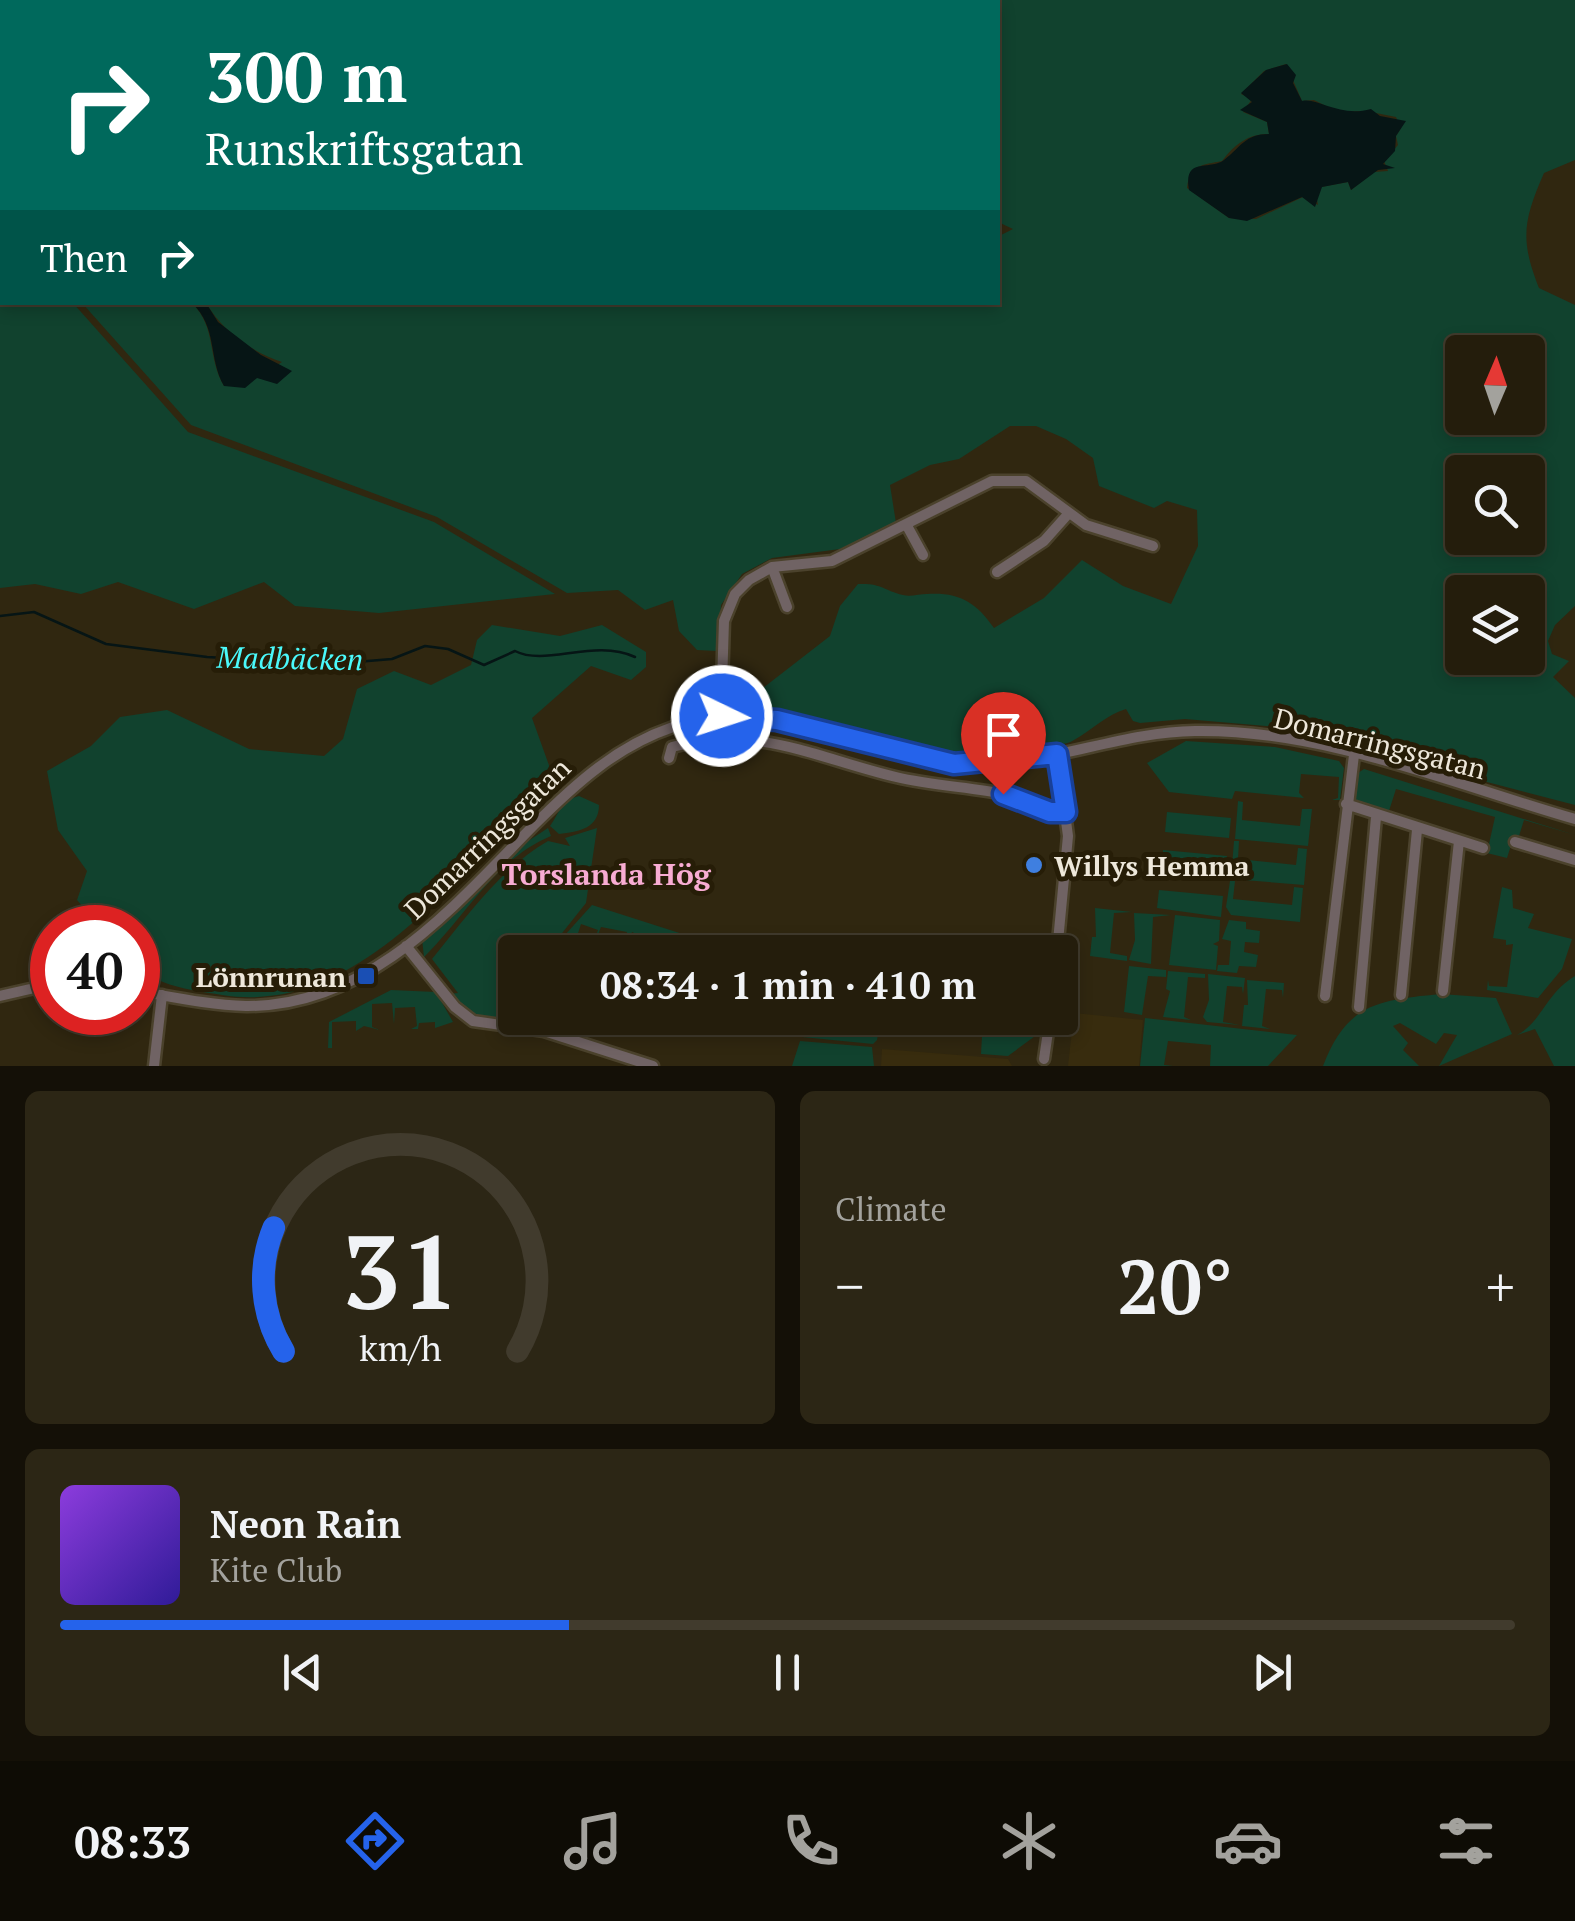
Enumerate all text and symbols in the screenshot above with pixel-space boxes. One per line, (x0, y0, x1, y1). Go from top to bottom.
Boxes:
text: 300 m (205, 29, 407, 122)
icon: right (40, 40, 170, 170)
text: Runskriftsgatan (205, 118, 523, 178)
icon: right (148, 230, 203, 285)
text: Then (40, 233, 128, 283)
north arrow (1445, 335, 1545, 435)
map controls (1445, 335, 1545, 675)
button: search (1445, 455, 1545, 555)
button: layers (1445, 575, 1545, 675)
water label: Madbäcken (215, 637, 364, 679)
position arrow (670, 664, 774, 768)
pin (961, 692, 1046, 795)
street label: Domarringsgatan (1270, 699, 1490, 787)
icon: arrive (976, 707, 1031, 762)
street label: Domarringsgatan (396, 749, 578, 927)
place label: Willys Hemma (1054, 847, 1250, 884)
district label: Torslanda Hög (501, 854, 712, 894)
marker: Willys Hemma (1023, 854, 1045, 876)
speed limit sign: 40 (30, 905, 160, 1035)
place label: Lönnrunan (196, 958, 346, 995)
text: 08:34 · 1 min · 410 m (600, 960, 976, 1010)
marker: Lönnrunan (355, 965, 377, 987)
text: Climate (835, 1188, 947, 1230)
text: 31 (341, 1201, 459, 1339)
text: 20° (1117, 1236, 1233, 1335)
text: − (835, 1249, 864, 1322)
text: + (1486, 1249, 1515, 1322)
text: km/h (359, 1324, 441, 1371)
text: Neon Rain (210, 1499, 401, 1549)
text: Kite Club (210, 1549, 342, 1591)
icon: previous (275, 1645, 330, 1700)
icon: pause (760, 1645, 815, 1700)
icon: next (1245, 1645, 1300, 1700)
icon: directions (340, 1806, 410, 1876)
icon: music (558, 1806, 628, 1876)
icon: phone (776, 1806, 846, 1876)
icon: climate (994, 1806, 1064, 1876)
icon: car (1213, 1806, 1283, 1876)
icon: filters (1431, 1806, 1501, 1876)
text: 08:33 (74, 1811, 191, 1871)

